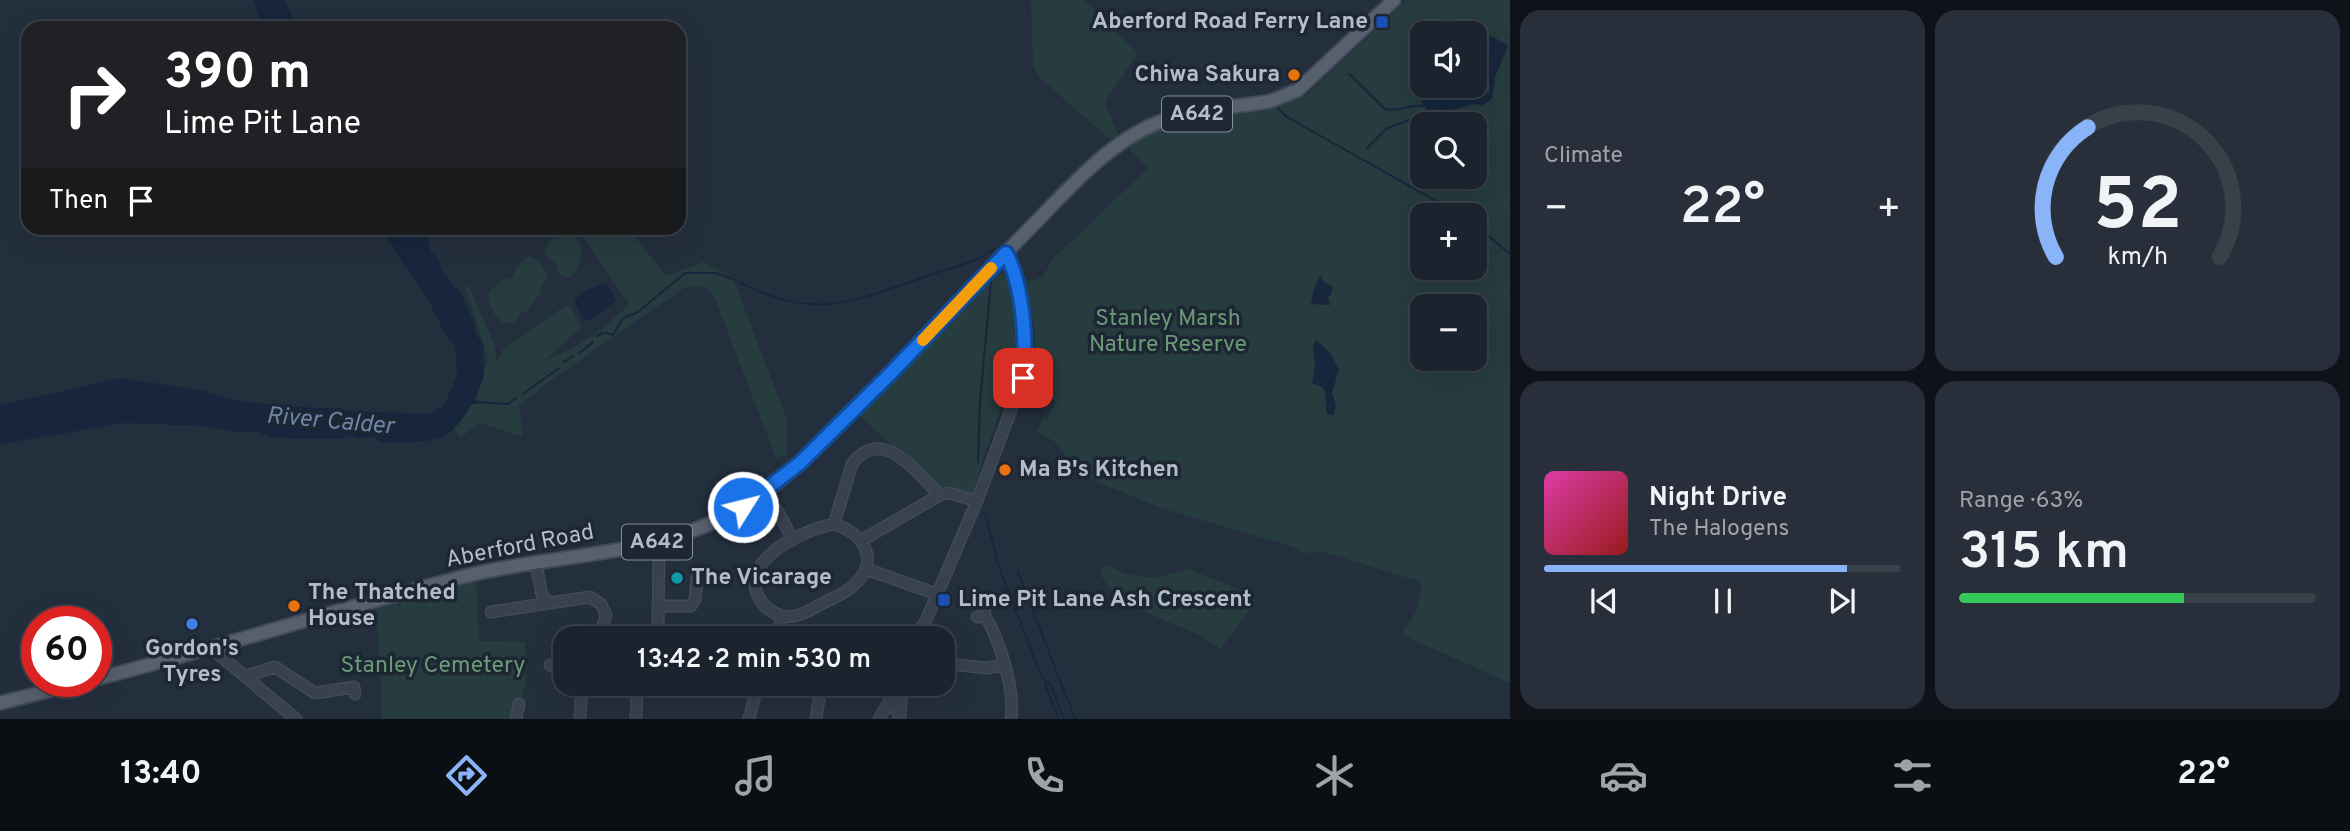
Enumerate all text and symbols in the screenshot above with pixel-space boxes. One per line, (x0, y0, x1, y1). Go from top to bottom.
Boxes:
place label: Aberford Road Ferry Lane (1092, 8, 1368, 37)
marker: Aberford Road Ferry Lane (1374, 14, 1390, 30)
map controls (1410, 21, 1487, 371)
button: sound (1410, 21, 1487, 98)
text: 390 m (164, 44, 311, 106)
icon: right (49, 49, 140, 140)
place label: Chiwa Sakura (1134, 61, 1280, 90)
marker: Chiwa Sakura (1286, 67, 1302, 83)
road number: A642 (1162, 96, 1232, 132)
text: Lime Pit Lane (164, 105, 361, 145)
button: search (1410, 112, 1487, 189)
text: Climate (1544, 142, 1623, 171)
text: 52 (2093, 163, 2182, 255)
text: 22° (1680, 176, 1765, 242)
icon: arrive (122, 182, 160, 220)
text: Then (49, 185, 108, 218)
text: − (1544, 186, 1569, 235)
text: + (1876, 186, 1901, 235)
button: + (1410, 203, 1487, 280)
text: km/h (2107, 241, 2168, 273)
button: − (1410, 294, 1487, 371)
park label: Stanley Marsh Nature Reserve (1089, 305, 1247, 360)
pin (993, 348, 1053, 408)
icon: arrive (1004, 359, 1042, 397)
water label: River Calder (265, 401, 397, 443)
place label: Ma B's Kitchen (1019, 456, 1179, 485)
marker: Ma B's Kitchen (997, 462, 1013, 478)
position arrow (706, 470, 780, 544)
text: Night Drive (1649, 482, 1787, 515)
text: Range · 63% (1959, 487, 2083, 516)
text: The Halogens (1649, 515, 1789, 544)
street label: Aberford Road (443, 518, 597, 576)
text: 315 km (1959, 521, 2129, 587)
road number: A642 (622, 524, 692, 560)
place label: The Vicarage (691, 564, 832, 593)
marker: The Vicarage (669, 570, 685, 586)
place label: The Thatched House (308, 579, 456, 634)
icon: previous (1585, 582, 1623, 620)
icon: pause (1704, 582, 1742, 620)
icon: next (1823, 582, 1861, 620)
place label: Lime Pit Lane Ash Crescent (958, 586, 1252, 615)
marker: Lime Pit Lane Ash Crescent (936, 592, 952, 608)
marker: The Thatched House (286, 598, 302, 614)
speed limit sign: 60 (21, 606, 112, 697)
marker: Gordon's Tyres (184, 616, 200, 632)
place label: Gordon's Tyres (145, 635, 239, 690)
text: 13:42 · 2 min · 530 m (637, 644, 871, 677)
park label: Stanley Cemetery (341, 652, 525, 681)
icon: directions (442, 751, 491, 800)
icon: music (731, 751, 780, 800)
icon: phone (1020, 751, 1069, 800)
icon: climate (1310, 751, 1359, 800)
icon: car (1599, 751, 1648, 800)
icon: filters (1888, 751, 1937, 800)
text: 13:40 (120, 755, 202, 795)
text: 22° (2177, 755, 2230, 795)

